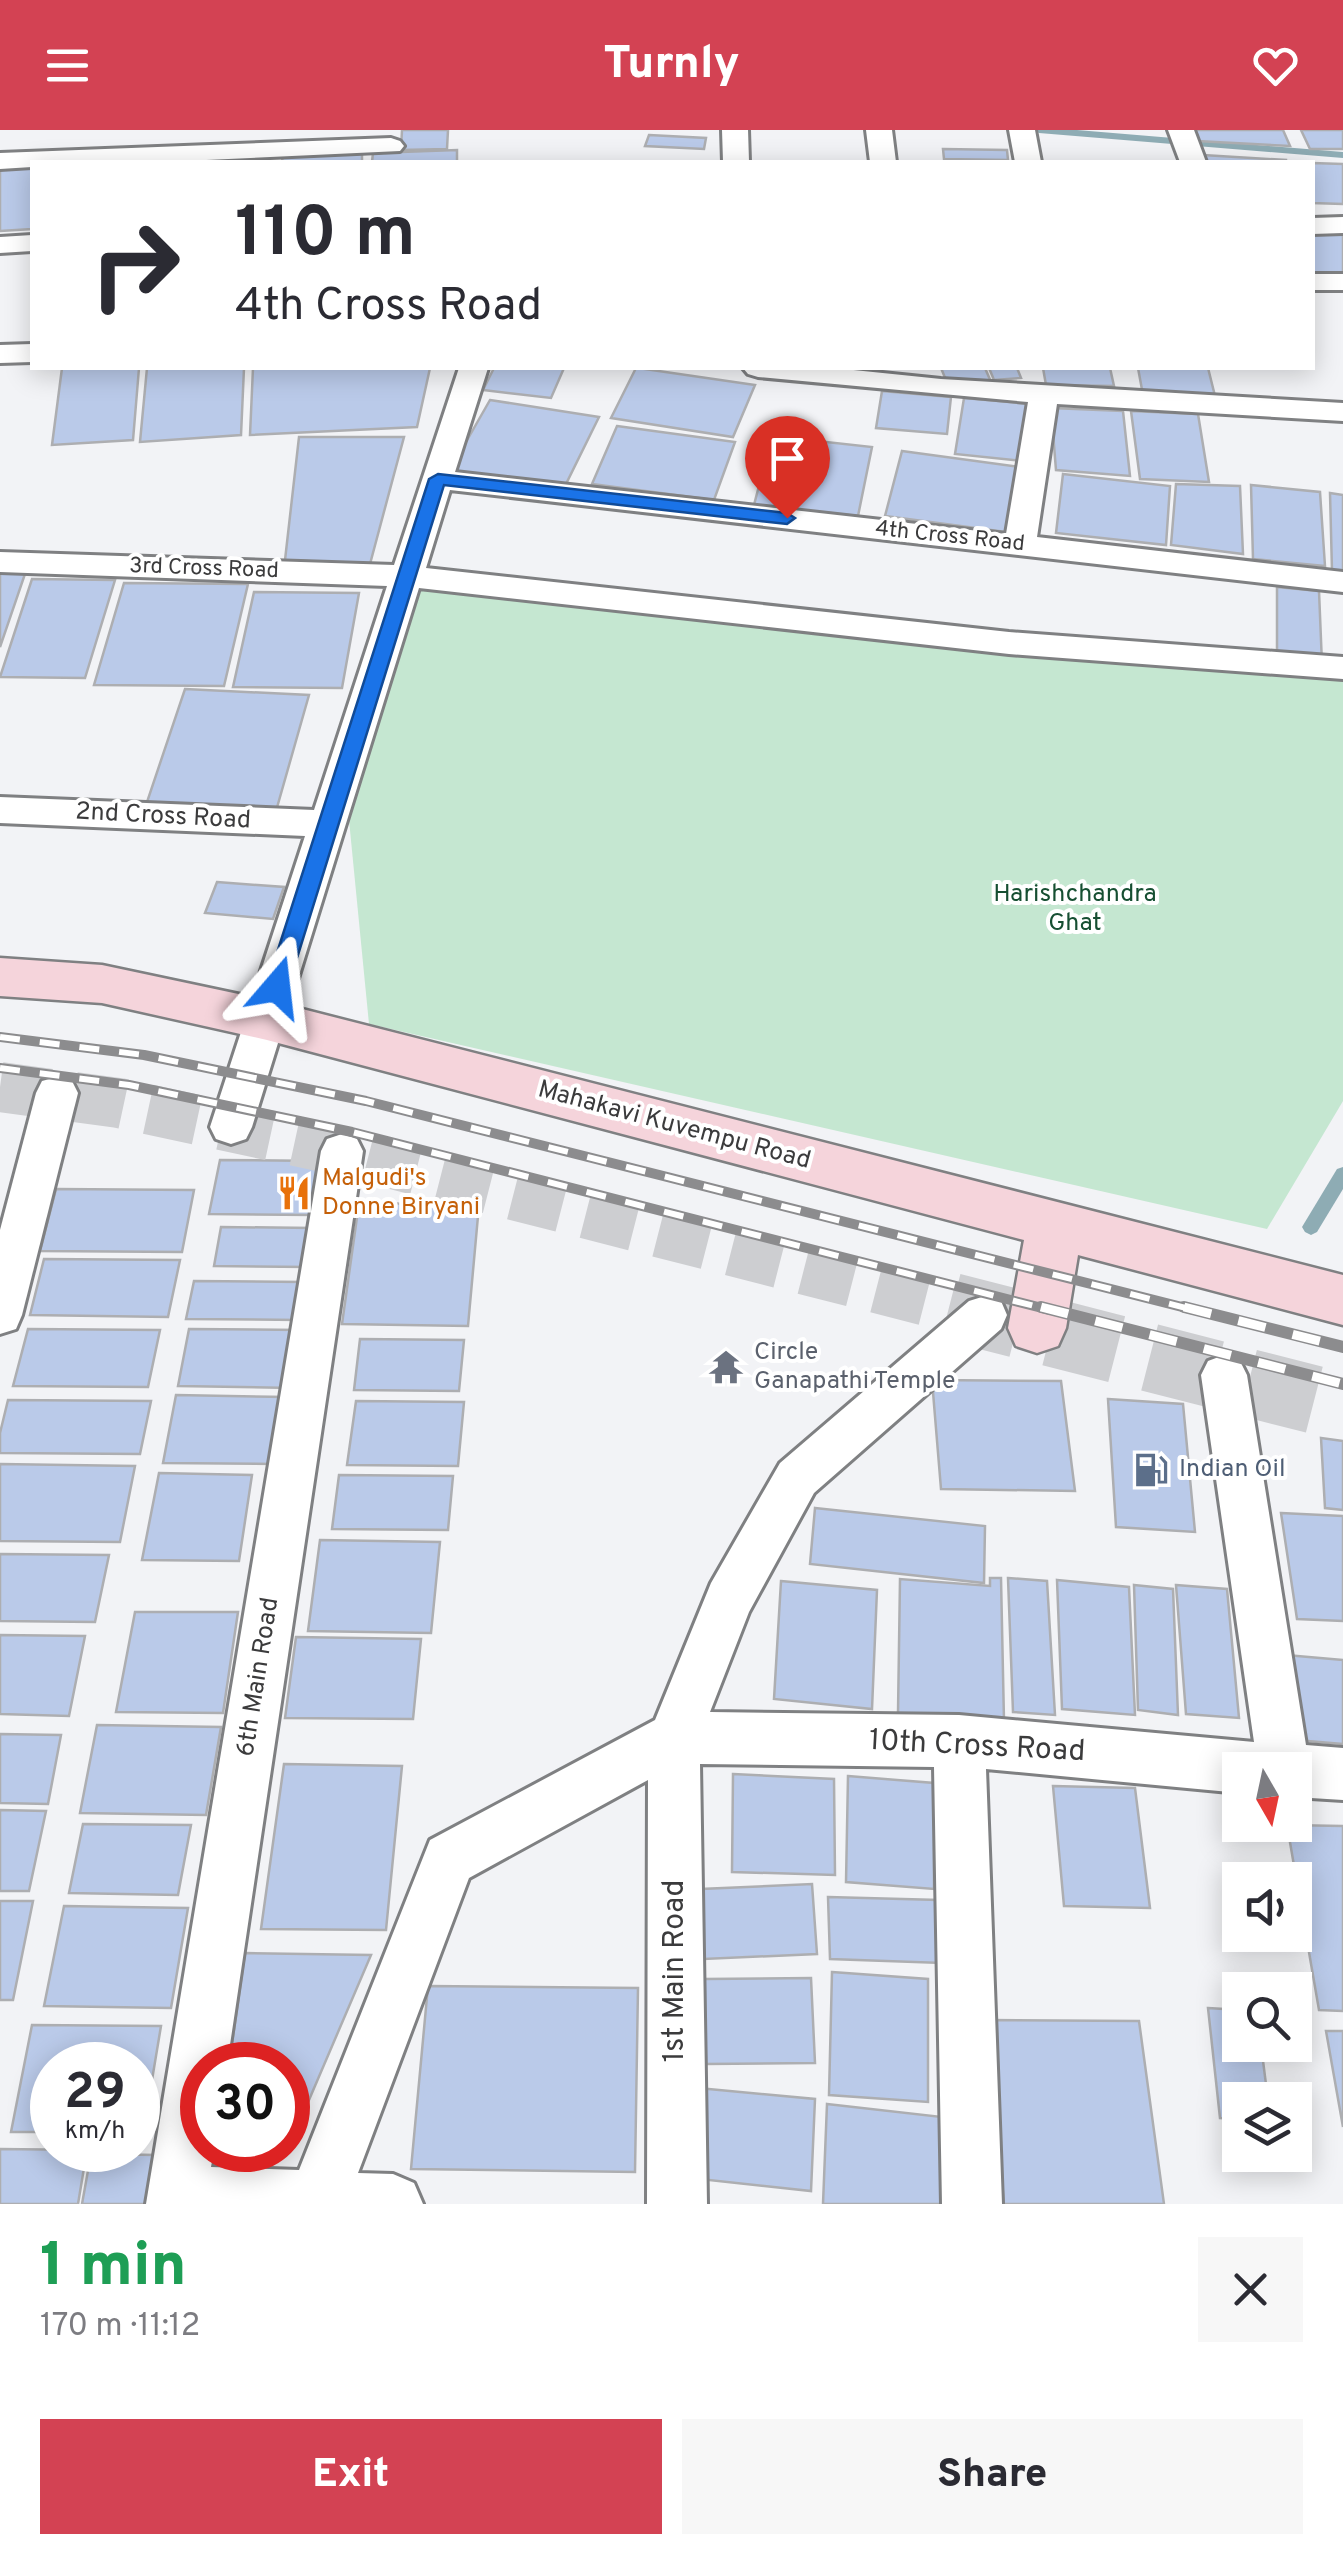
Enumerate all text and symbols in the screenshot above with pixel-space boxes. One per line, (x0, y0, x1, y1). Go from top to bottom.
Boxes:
text: Turnly (603, 37, 740, 94)
icon: menu (40, 38, 95, 93)
icon: heart (1248, 38, 1303, 93)
text: 110 m (235, 192, 416, 281)
icon: right (70, 200, 200, 330)
text: 4th Cross Road (235, 279, 542, 336)
pin (745, 416, 830, 519)
icon: arrive (760, 431, 815, 486)
street label: 4th Cross Road (874, 516, 1026, 558)
street label: 3rd Cross Road (129, 553, 279, 585)
street label: 2nd Cross Road (74, 796, 252, 838)
park label: Harishchandra Ghat (993, 879, 1157, 940)
position arrow (225, 935, 329, 1039)
street label: Mahakavi Kuvempu Road (534, 1074, 814, 1178)
place label: Malgudi's Donne Biryani (322, 1163, 480, 1224)
restaurant icon: Malgudi's Donne Biryani (275, 1174, 313, 1212)
place label: Circle Ganapathi Temple (754, 1337, 956, 1398)
temple icon: Circle Ganapathi Temple (707, 1348, 745, 1386)
fuel station icon: Indian Oil (1132, 1451, 1170, 1489)
place label: Indian Oil (1179, 1454, 1285, 1486)
street label: 6th Main Road (231, 1595, 287, 1759)
street label: 10th Cross Road (868, 1723, 1086, 1771)
north arrow (1222, 1752, 1312, 1842)
map controls (1222, 1752, 1312, 2172)
button: sound (1222, 1862, 1312, 1952)
street label: 1st Main Road (657, 1880, 694, 2062)
button: search (1222, 1972, 1312, 2062)
speed limit sign: 30 (180, 2042, 310, 2172)
text: 29 (64, 2063, 126, 2126)
button: layers (1222, 2082, 1312, 2172)
text: km/h (65, 2116, 125, 2148)
text: 1 min (40, 2231, 187, 2307)
button: close (1198, 2237, 1303, 2342)
text: 170 m · 11:12 (40, 2307, 200, 2347)
button: Exit (40, 2419, 662, 2534)
button: Share (682, 2419, 1303, 2534)

